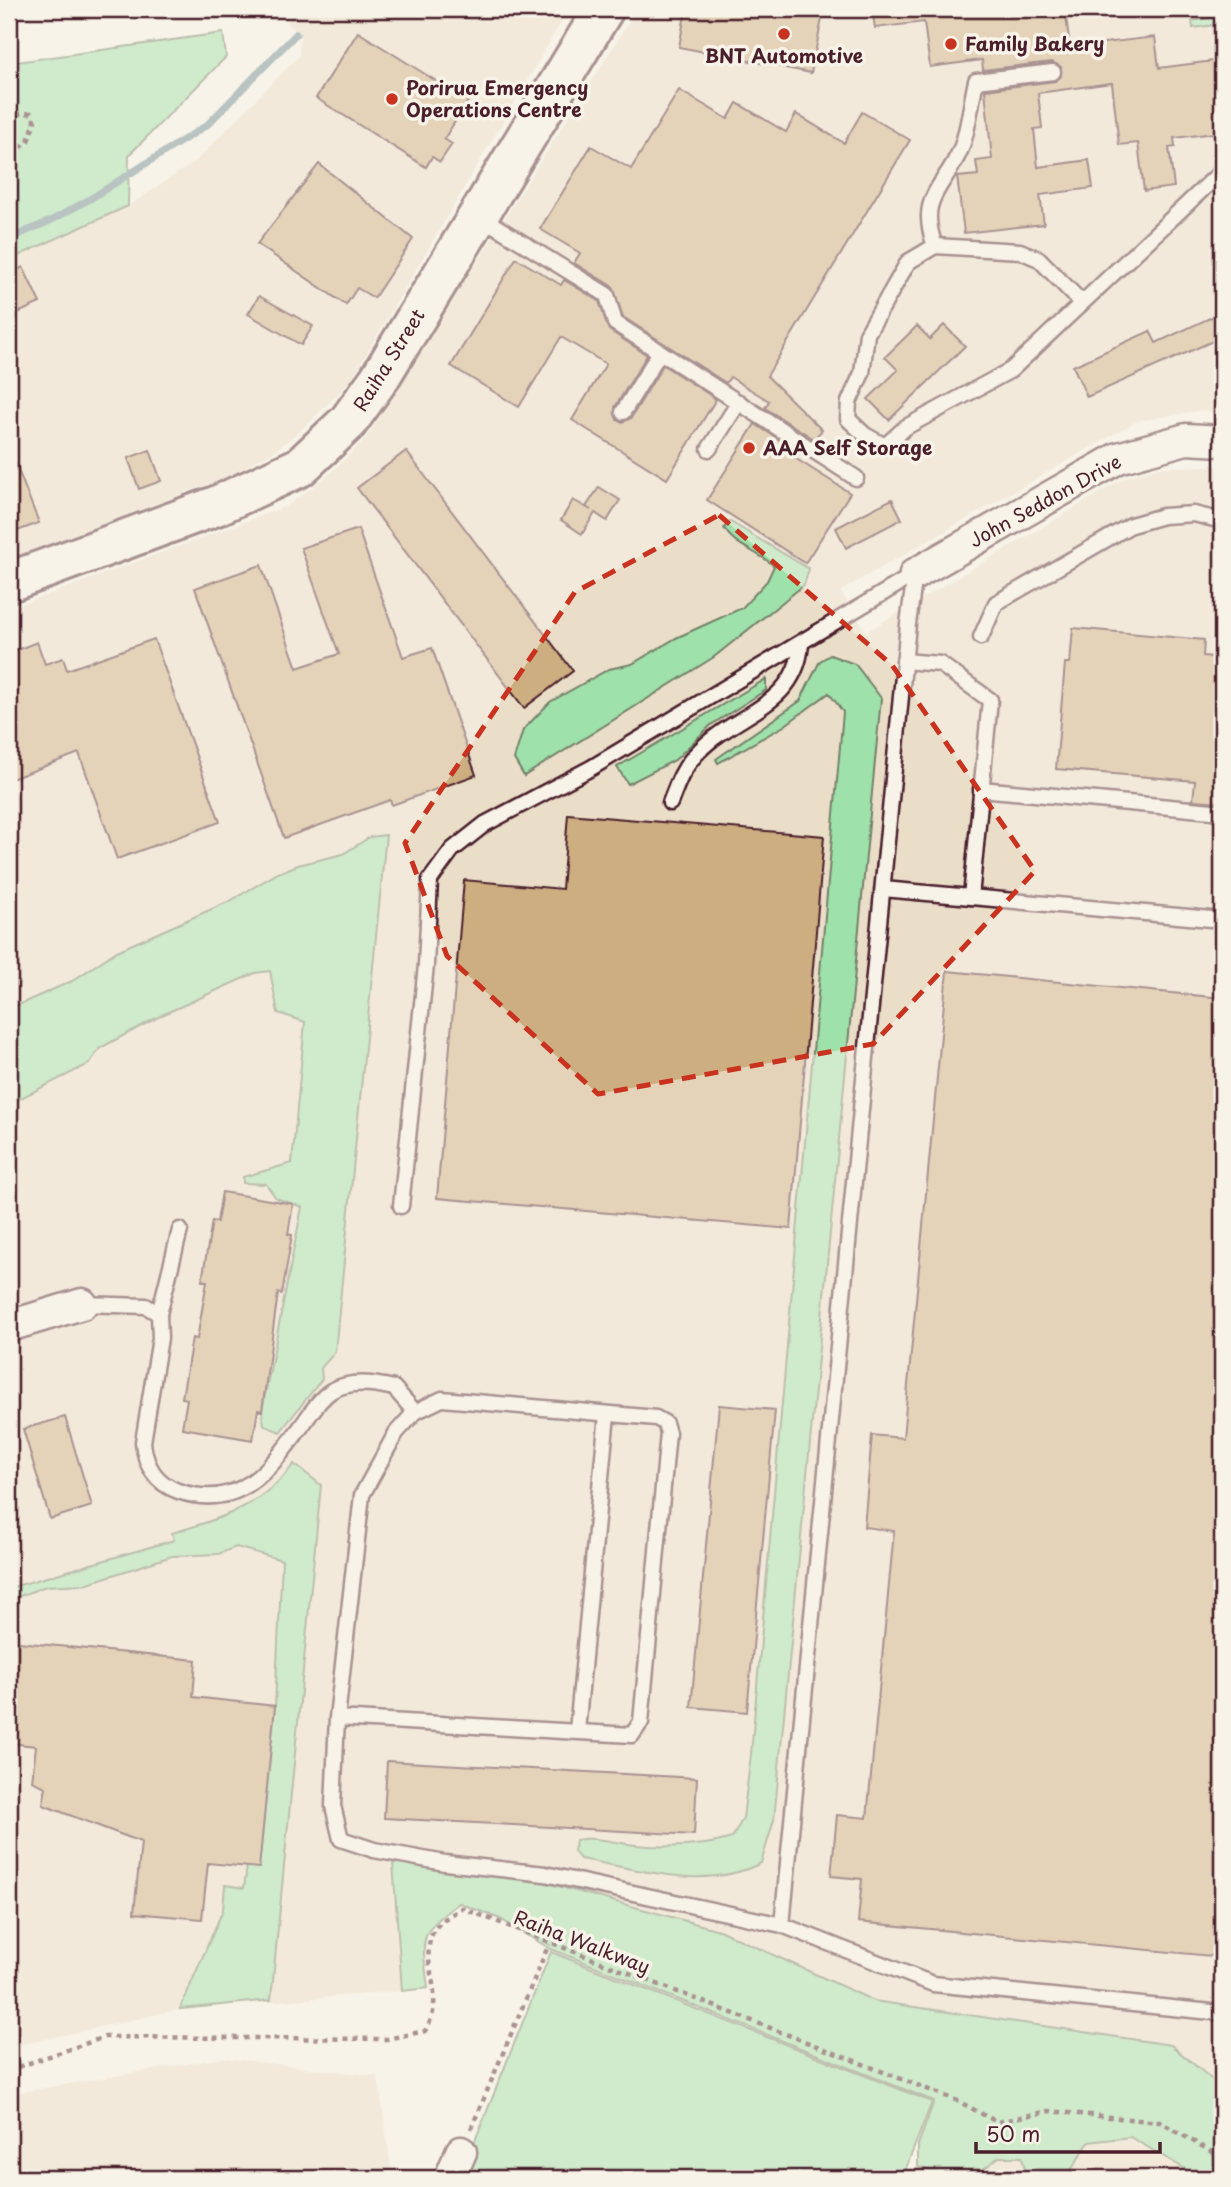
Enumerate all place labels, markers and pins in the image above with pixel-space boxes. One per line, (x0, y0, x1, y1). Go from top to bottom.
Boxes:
marker: BNT Automotive (776, 26, 792, 42)
place label: Family Bakery (965, 29, 1104, 57)
marker: Family Bakery (943, 36, 959, 52)
place label: BNT Automotive (705, 41, 863, 69)
place label: Porirua Emergency Operations Centre (406, 73, 588, 123)
marker: Porirua Emergency Operations Centre (384, 91, 400, 107)
place label: AAA Self Storage (762, 433, 932, 461)
marker: AAA Self Storage (741, 440, 757, 456)

